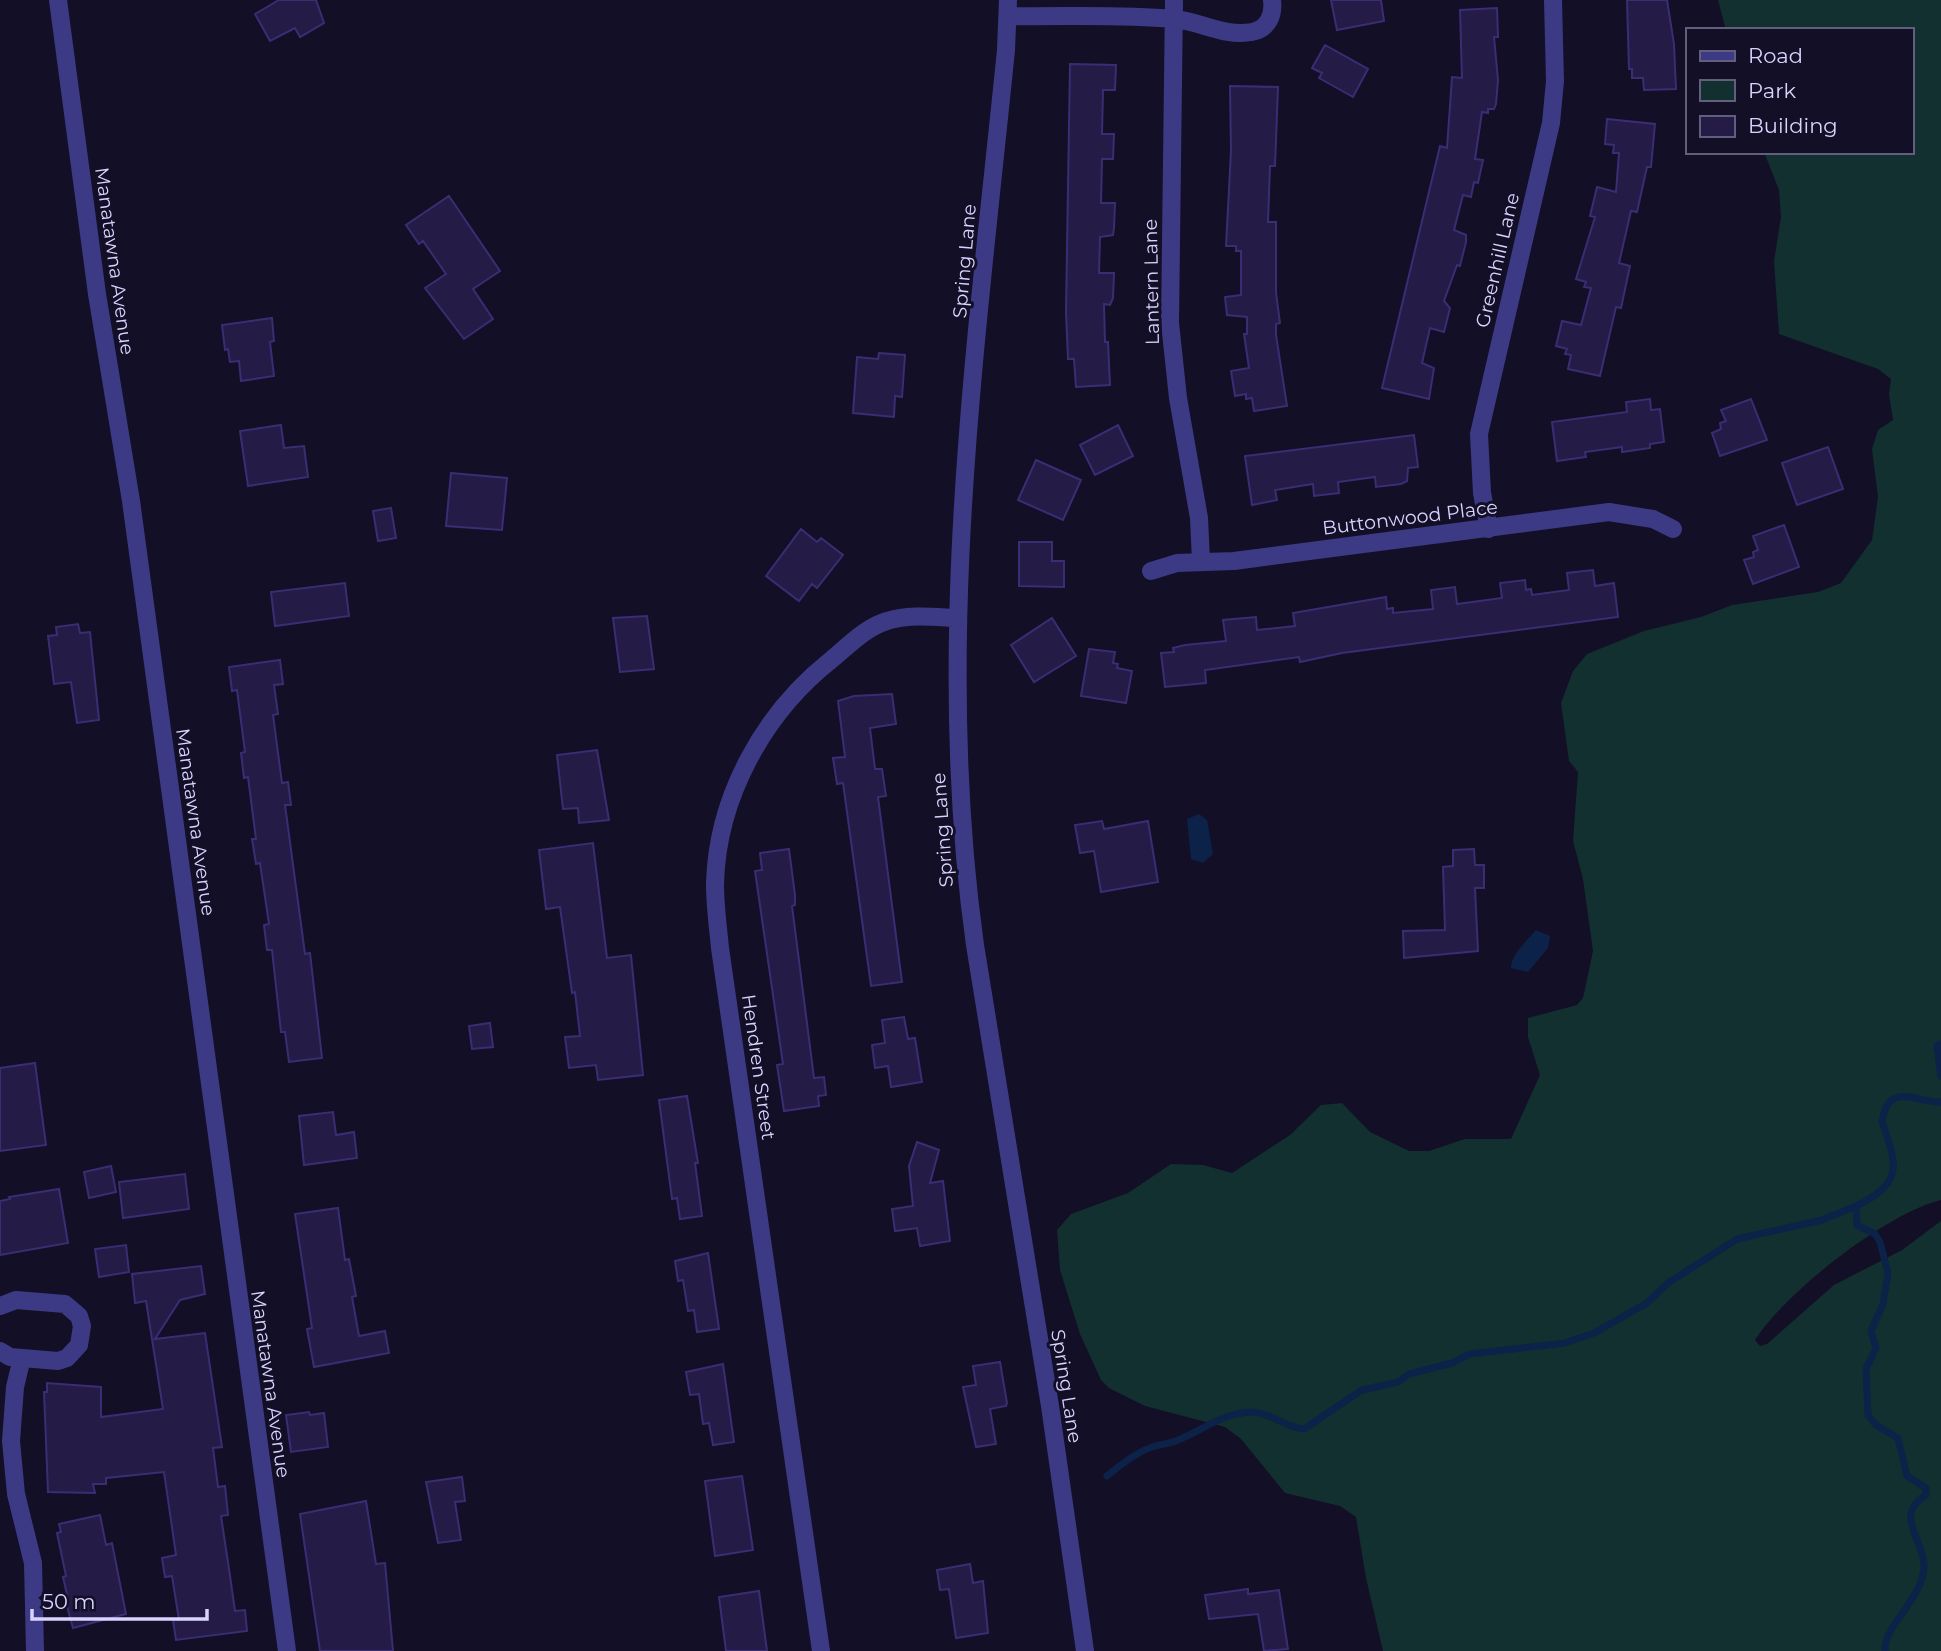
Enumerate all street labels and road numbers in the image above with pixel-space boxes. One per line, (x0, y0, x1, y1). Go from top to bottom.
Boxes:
street label: Manatawna Avenue (90, 166, 139, 356)
street label: Greenhill Lane (1471, 190, 1524, 330)
street label: Spring Lane (948, 203, 981, 319)
street label: Lantern Lane (1139, 219, 1164, 345)
street label: Buttonwood Place (1321, 495, 1499, 540)
street label: Manatawna Avenue (171, 727, 220, 917)
street label: Spring Lane (927, 772, 958, 888)
street label: Hendren Street (737, 993, 780, 1142)
street label: Manatawna Avenue (246, 1289, 295, 1479)
street label: Spring Lane (1046, 1328, 1087, 1445)

